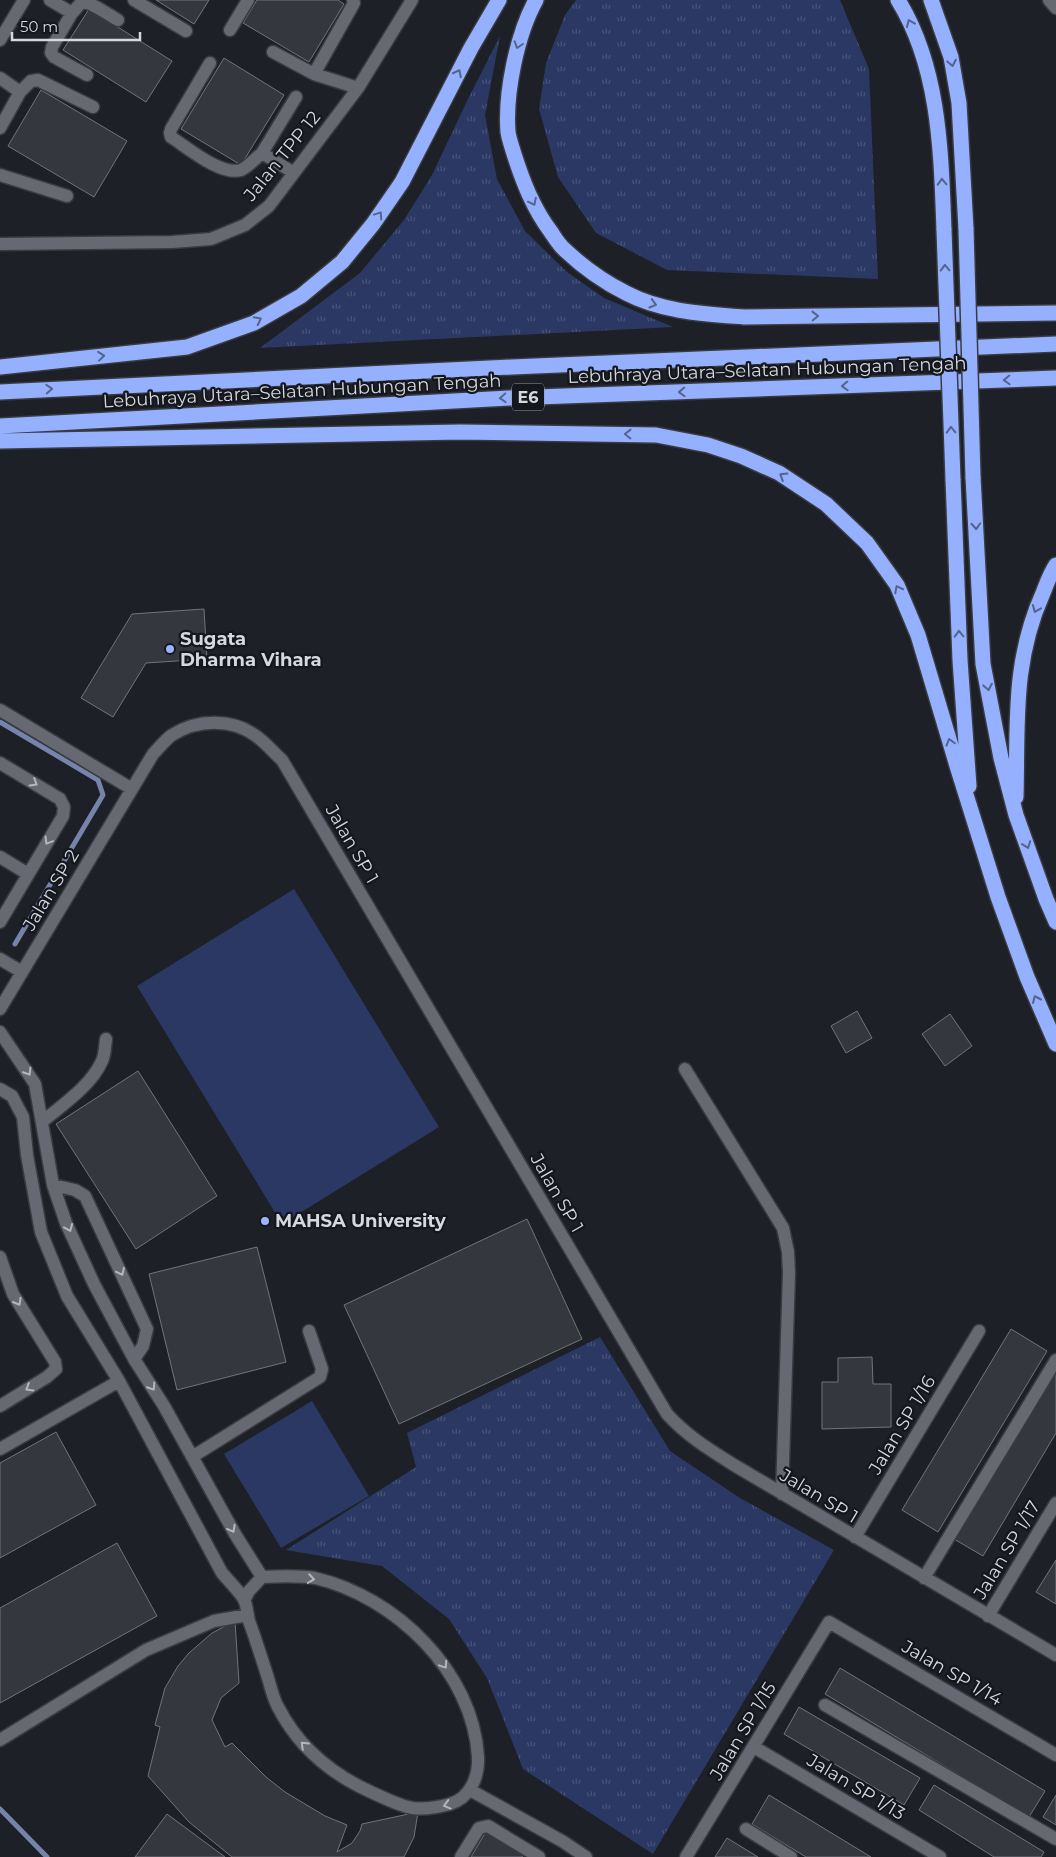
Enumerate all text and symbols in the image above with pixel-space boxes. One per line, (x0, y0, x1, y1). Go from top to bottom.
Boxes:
scale bar (12, 10, 140, 42)
text: 50 m (20, 17, 58, 36)
one-way arrow (906, 19, 917, 28)
one-way arrow (514, 40, 524, 49)
one-way arrow (946, 58, 956, 67)
one-way arrow (452, 70, 462, 79)
street label: Jalan TPP 12 (238, 107, 325, 206)
one-way arrow (936, 177, 947, 185)
one-way arrow (527, 197, 537, 206)
one-way arrow (373, 211, 382, 221)
one-way arrow (940, 264, 950, 272)
one-way arrow (649, 298, 658, 309)
one-way arrow (811, 311, 819, 322)
one-way arrow (252, 316, 261, 326)
one-way arrow (97, 351, 105, 362)
street label: Lebuhraya Utara–Selatan Hubungan Tengah (567, 352, 967, 388)
street label: Lebuhraya Utara–Selatan Hubungan Tengah (102, 370, 502, 412)
one-way arrow (1003, 375, 1011, 385)
one-way arrow (841, 380, 849, 391)
one-way arrow (45, 384, 53, 395)
road number: E6 (512, 384, 544, 411)
one-way arrow (678, 386, 686, 397)
one-way arrow (498, 393, 506, 404)
one-way arrow (946, 426, 957, 434)
one-way arrow (624, 429, 632, 439)
one-way arrow (780, 473, 789, 483)
one-way arrow (970, 522, 981, 530)
one-way arrow (894, 585, 904, 594)
one-way arrow (1032, 605, 1042, 613)
place label: Sugata Dharma Vihara (180, 628, 322, 671)
one-way arrow (954, 630, 965, 638)
marker: Sugata Dharma Vihara (164, 643, 176, 655)
one-way arrow (982, 683, 992, 692)
one-way arrow (945, 738, 956, 747)
one-way arrow (29, 777, 38, 787)
street label: Jalan SP 1 (320, 800, 383, 887)
one-way arrow (44, 836, 54, 845)
one-way arrow (1021, 840, 1031, 849)
street label: Jalan SP 2 (18, 845, 84, 935)
one-way arrow (1032, 995, 1043, 1004)
one-way arrow (21, 1067, 31, 1076)
street label: Jalan SP 1 (525, 1149, 588, 1236)
place label: MAHSA University (275, 1210, 446, 1232)
marker: MAHSA University (259, 1215, 271, 1227)
one-way arrow (62, 1223, 73, 1232)
one-way arrow (114, 1267, 125, 1276)
one-way arrow (12, 1297, 22, 1306)
street label: Jalan SP 1/16 (863, 1372, 940, 1479)
one-way arrow (25, 1382, 34, 1392)
one-way arrow (146, 1382, 156, 1391)
street label: Jalan SP 1 (775, 1464, 862, 1528)
street label: Jalan SP 1/17 (969, 1497, 1045, 1604)
one-way arrow (226, 1523, 236, 1532)
one-way arrow (307, 1573, 315, 1583)
street label: Jalan SP 1/14 (897, 1635, 1006, 1711)
one-way arrow (438, 1660, 447, 1669)
street label: Jalan SP 1/15 (705, 1678, 781, 1785)
one-way arrow (301, 1742, 310, 1751)
street label: Jalan SP 1/13 (802, 1749, 909, 1825)
one-way arrow (443, 1799, 451, 1809)

